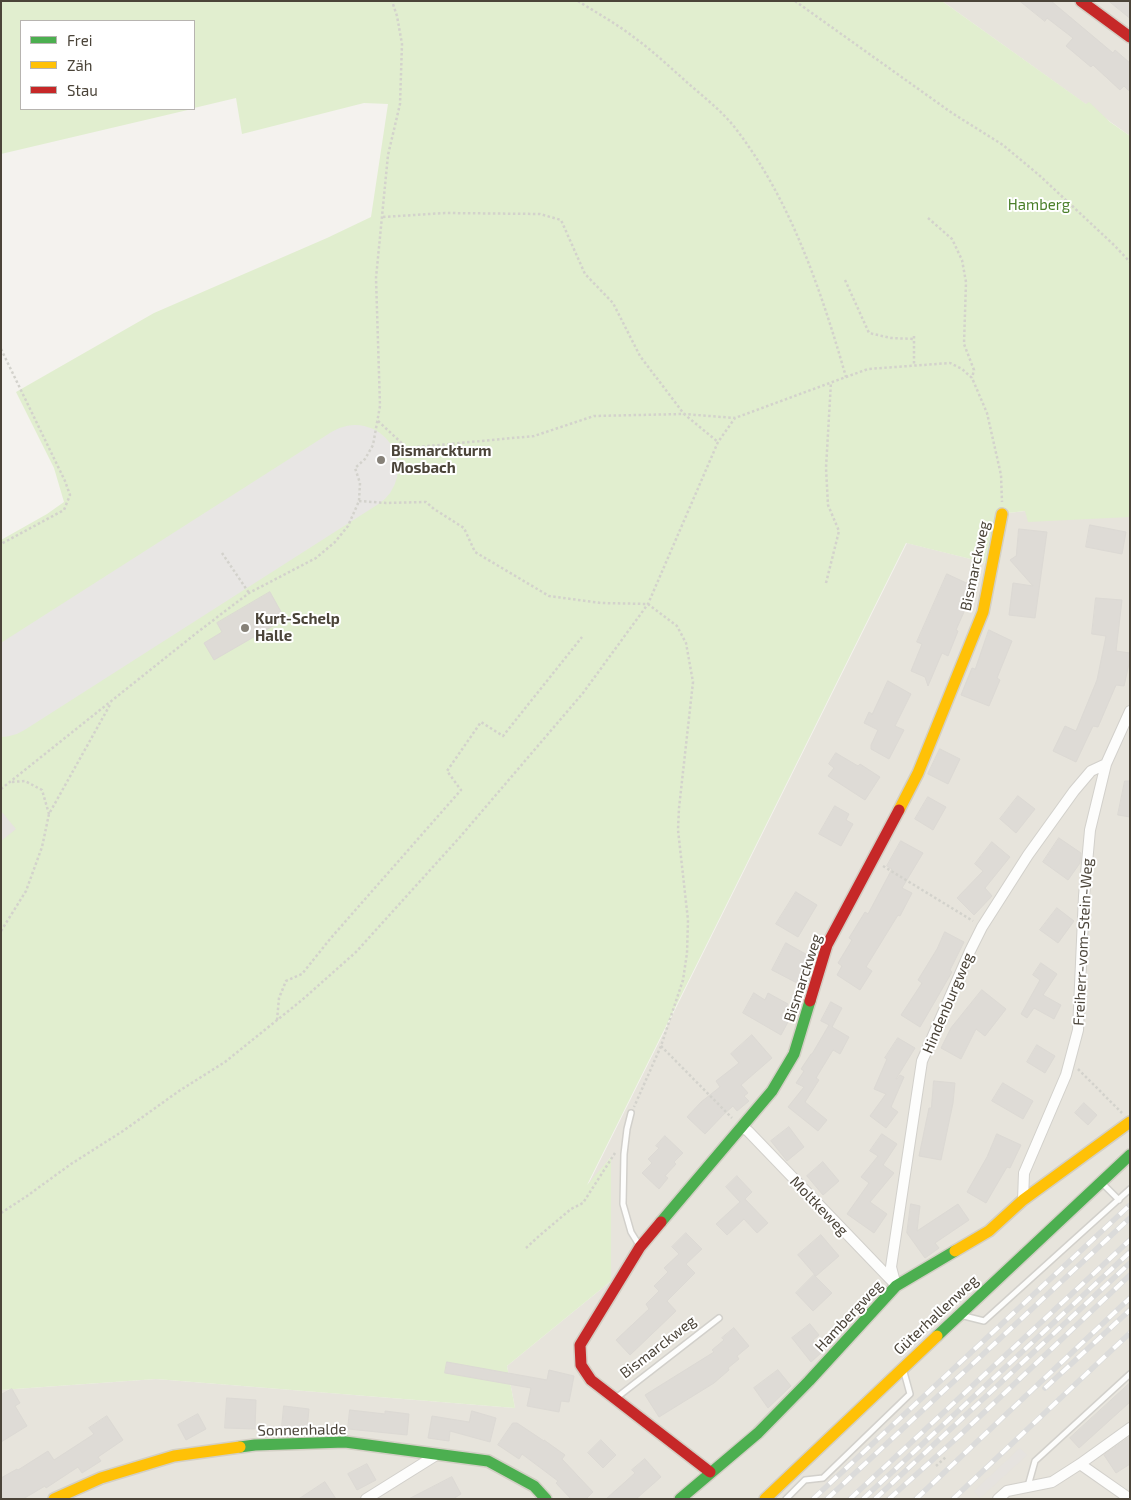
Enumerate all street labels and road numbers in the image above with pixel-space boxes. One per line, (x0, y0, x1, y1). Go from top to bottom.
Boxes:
street label: Bismarckweg (957, 519, 993, 613)
street label: Freiherr-vom-Stein-Weg (1070, 858, 1096, 1026)
street label: Bismarckweg (780, 932, 826, 1024)
street label: Hindenburgweg (919, 950, 977, 1056)
street label: Moltkeweg (786, 1172, 852, 1240)
street label: Güterhallenweg (890, 1271, 982, 1359)
street label: Hambergweg (811, 1277, 887, 1355)
street label: Bismarckweg (616, 1312, 700, 1382)
street label: Sonnenhalde (257, 1420, 347, 1440)

